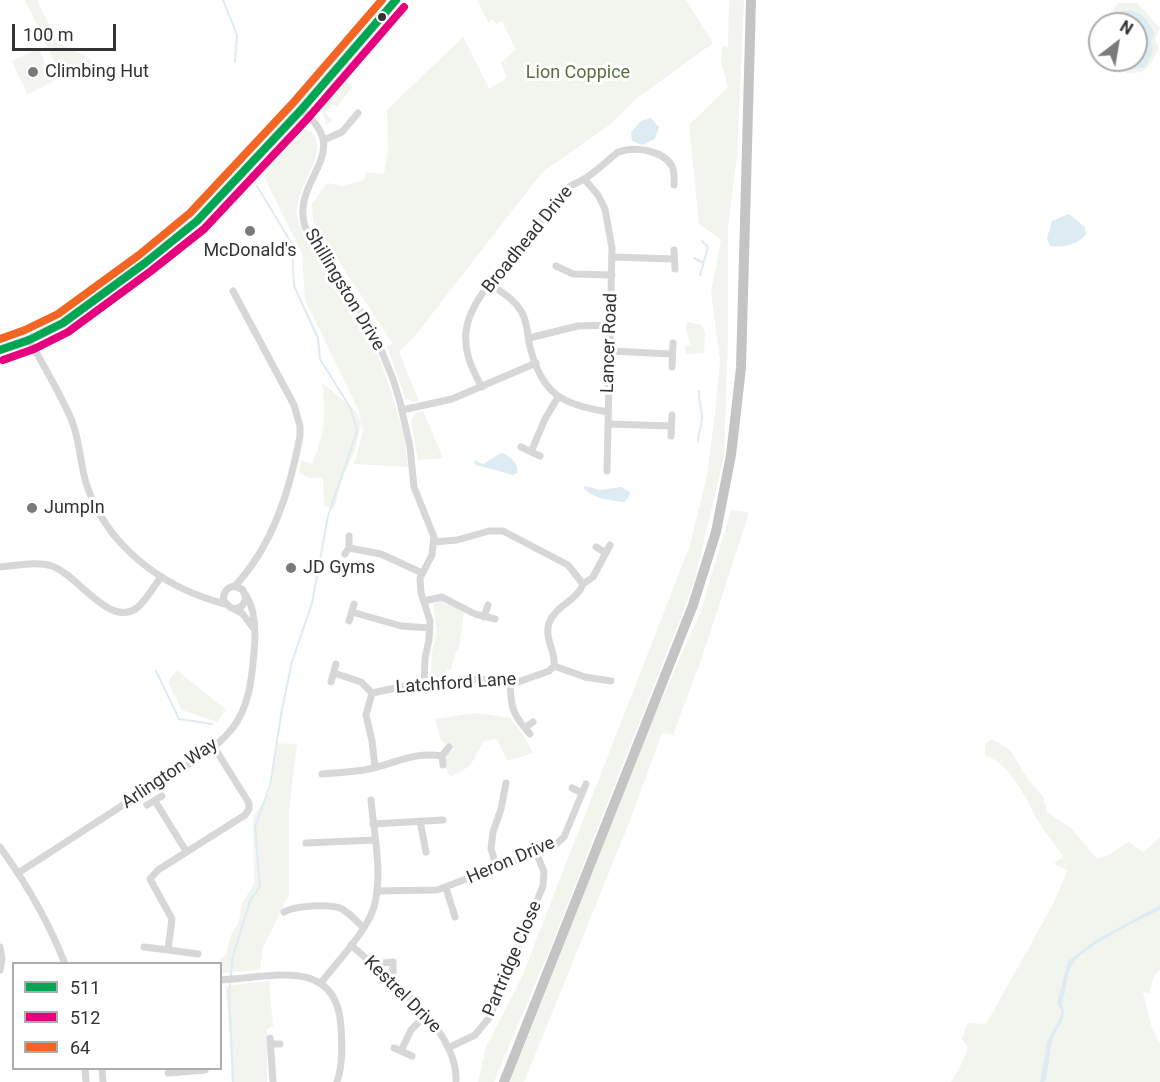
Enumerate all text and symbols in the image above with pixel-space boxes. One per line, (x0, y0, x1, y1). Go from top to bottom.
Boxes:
unlabelled marker (376, 11, 388, 23)
scale bar (15, 12, 118, 50)
north arrow (1088, 12, 1148, 72)
text: N (1117, 17, 1136, 39)
text: 100 m (23, 24, 74, 45)
place label: Climbing Hut (45, 61, 149, 83)
park label: Lion Coppice (526, 62, 630, 84)
marker: Climbing Hut (26, 65, 40, 79)
street label: Broadhead Drive (478, 182, 578, 298)
marker: McDonald's (243, 224, 257, 238)
street label: Shillingston Drive (299, 225, 389, 355)
place label: McDonald's (203, 240, 297, 262)
street label: Lancer Road (597, 293, 623, 393)
place label: JumpIn (44, 497, 105, 519)
marker: JumpIn (25, 501, 39, 515)
place label: JD Gyms (303, 557, 375, 579)
marker: JD Gyms (284, 561, 298, 575)
street label: Latchford Lane (395, 669, 517, 699)
street label: Arlington Way (118, 734, 222, 814)
street label: Heron Drive (464, 833, 558, 889)
street label: Partridge Close (479, 898, 547, 1020)
street label: Kestrel Drive (359, 952, 445, 1038)
legend (12, 962, 222, 1070)
text: 511 (70, 977, 100, 998)
text: 512 (70, 1007, 100, 1028)
text: 64 (70, 1037, 90, 1058)

